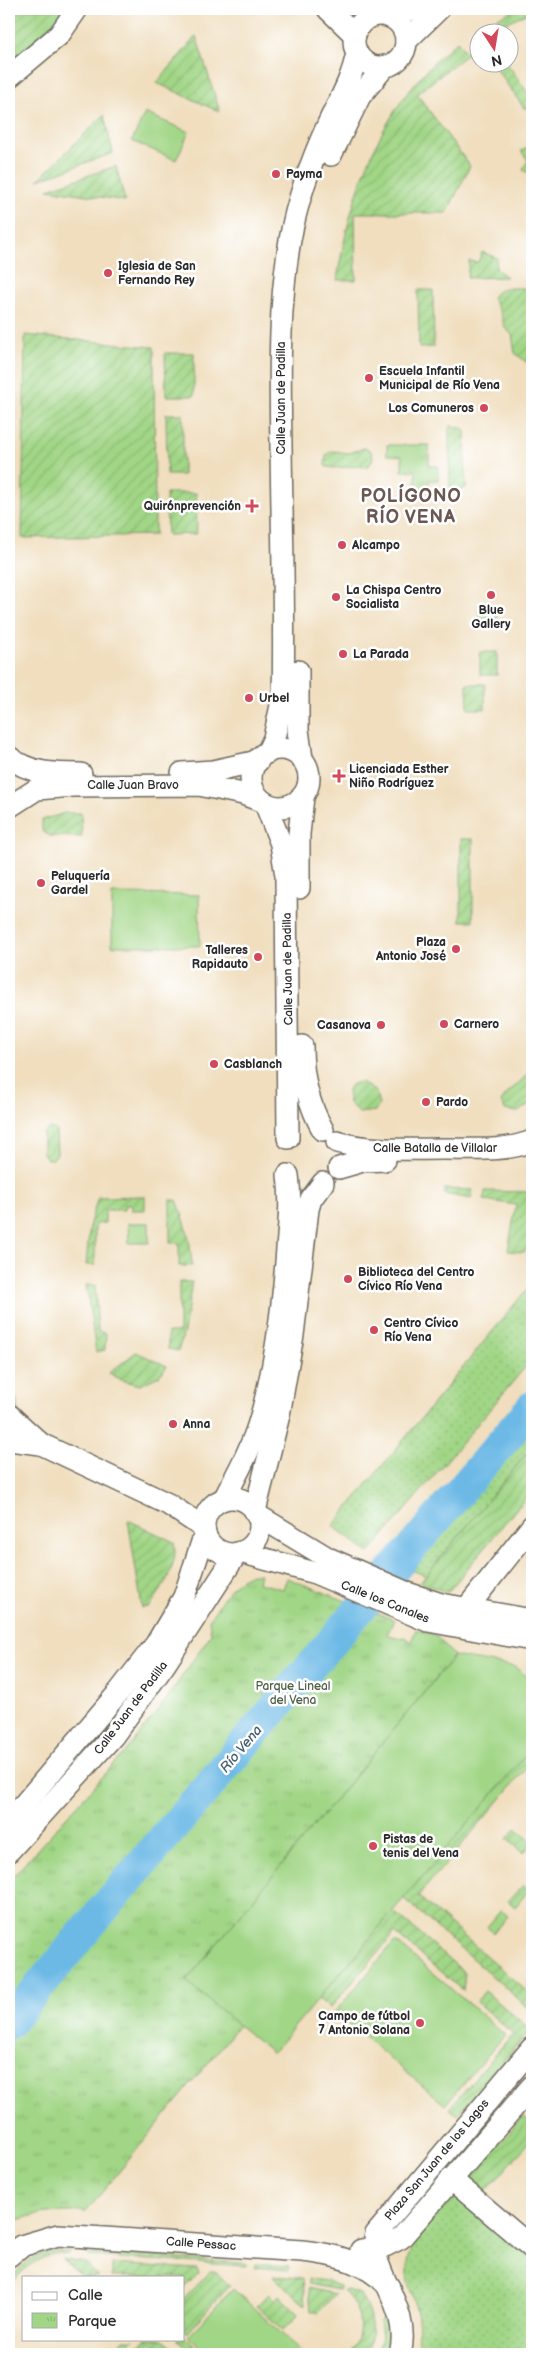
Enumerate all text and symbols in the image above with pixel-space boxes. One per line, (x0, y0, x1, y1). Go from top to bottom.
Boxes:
north arrow (468, 22, 518, 72)
text: N (490, 51, 504, 70)
place label: Payma (286, 167, 323, 182)
marker: Payma (270, 168, 282, 180)
place label: Iglesia de San Fernando Rey (118, 259, 196, 288)
marker: Iglesia de San Fernando Rey (102, 267, 114, 279)
street label: Calle Juan de Padilla (274, 341, 289, 454)
place label: Escuela Infantil Municipal de Río Vena (379, 364, 500, 393)
marker: Escuela Infantil Municipal de Río Vena (363, 372, 375, 384)
place label: Los Comuneros (388, 401, 474, 416)
marker: Los Comuneros (478, 402, 490, 414)
district label: POLÍGONO RÍO VENA (360, 483, 462, 528)
place label: Quirónprevención (144, 499, 241, 514)
marker: Quirónprevención (245, 499, 259, 513)
place label: Alcampo (351, 538, 400, 553)
marker: Alcampo (336, 539, 348, 551)
place label: La Chispa Centro Socialista (346, 583, 441, 612)
marker: Blue Gallery (485, 589, 497, 601)
marker: La Chispa Centro Socialista (330, 591, 342, 603)
place label: Blue Gallery (471, 603, 511, 632)
place label: La Parada (353, 647, 409, 662)
marker: La Parada (337, 648, 349, 660)
place label: Urbel (259, 691, 289, 706)
marker: Urbel (243, 692, 255, 704)
place label: Licenciada Esther Niño Rodríguez (349, 762, 449, 791)
marker: Licenciada Esther Niño Rodríguez (333, 770, 345, 782)
street label: Calle Juan Bravo (87, 778, 179, 793)
place label: Peluquería Gardel (51, 869, 110, 898)
marker: Peluquería Gardel (35, 877, 47, 889)
street label: Calle Juan de Padilla (280, 912, 296, 1026)
place label: Plaza Antonio José (375, 935, 446, 964)
place label: Talleres Rapidauto (192, 943, 248, 972)
marker: Plaza Antonio José (450, 943, 462, 955)
marker: Talleres Rapidauto (252, 951, 264, 963)
place label: Carnero (454, 1017, 499, 1032)
place label: Casanova (317, 1018, 371, 1033)
marker: Carnero (438, 1018, 450, 1030)
marker: Casanova (375, 1019, 387, 1031)
place label: Casblanch (224, 1057, 282, 1072)
marker: Casblanch (208, 1058, 220, 1070)
place label: Pardo (436, 1095, 468, 1110)
marker: Pardo (420, 1096, 432, 1108)
street label: Calle Batalla de Villalar (373, 1141, 498, 1156)
place label: Biblioteca del Centro Cívico Río Vena (358, 1265, 474, 1294)
marker: Biblioteca del Centro Cívico Río Vena (342, 1273, 354, 1285)
place label: Centro Cívico Río Vena (384, 1316, 458, 1345)
marker: Centro Cívico Río Vena (368, 1324, 380, 1336)
place label: Anna (182, 1417, 211, 1432)
marker: Anna (167, 1418, 179, 1430)
street label: Calle los Canales (339, 1577, 431, 1627)
street label: Calle Juan de Padilla (91, 1658, 171, 1758)
park label: Parque Lineal del Vena (255, 1679, 331, 1708)
water label: Río Vena (216, 1722, 266, 1776)
place label: Pistas de tenis del Vena (382, 1832, 459, 1861)
marker: Pistas de tenis del Vena (367, 1840, 379, 1852)
place label: Campo de fútbol 7 Antonio Solana (318, 2009, 410, 2038)
marker: Campo de fútbol 7 Antonio Solana (414, 2017, 426, 2029)
street label: Plaza San Juan de los Lagos (382, 2096, 492, 2224)
street label: Calle Pessac (165, 2234, 237, 2254)
legend (22, 2276, 185, 2340)
text: Calle (68, 2286, 103, 2305)
text: Parque (68, 2312, 117, 2331)

